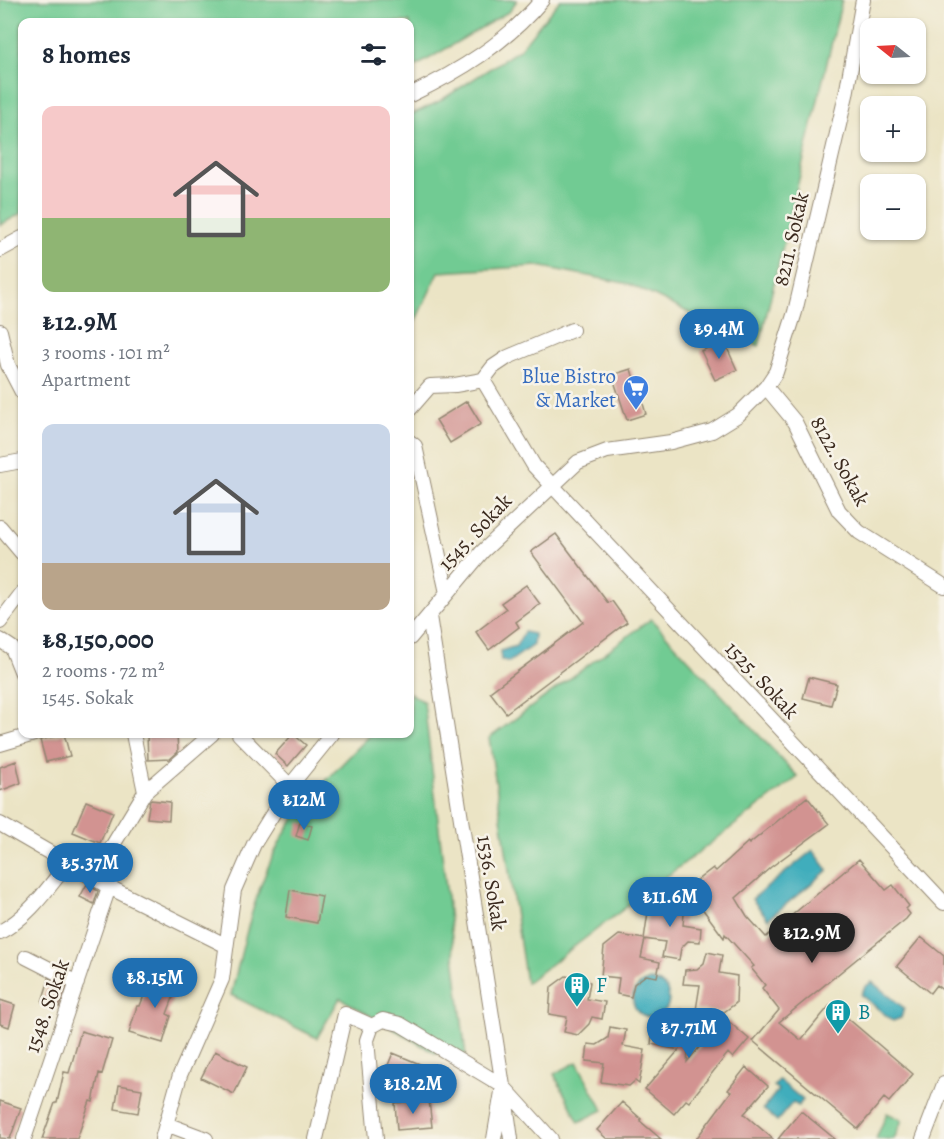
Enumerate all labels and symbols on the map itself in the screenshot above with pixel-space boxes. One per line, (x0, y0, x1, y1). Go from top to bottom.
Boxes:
north arrow (860, 18, 926, 84)
street label: 8211. Sokak (767, 188, 816, 289)
pin: ₺9.4M (677, 309, 761, 360)
place label: Blue Bistro & Market (522, 362, 616, 414)
supermarket icon: Blue Bistro & Market (621, 373, 651, 411)
street label: 8122. Sokak (804, 411, 876, 512)
street label: 1545. Sokak (432, 487, 518, 577)
street label: 1525. Sokak (719, 635, 806, 725)
pin: ₺12M (268, 780, 340, 831)
street label: 1536. Sokak (471, 833, 513, 933)
pin: ₺5.37M (41, 843, 139, 894)
pin: ₺11.6M (621, 877, 719, 928)
pin: ₺12.9M (763, 913, 861, 964)
street label: 1548. Sokak (18, 955, 76, 1057)
pin: ₺8.15M (106, 958, 204, 1009)
building icon: F (562, 970, 592, 1008)
place label: F (596, 971, 607, 999)
building icon: B (823, 997, 853, 1035)
place label: B (858, 998, 871, 1026)
pin: ₺7.71M (640, 1008, 738, 1059)
pin: ₺18.2M (364, 1064, 462, 1115)

